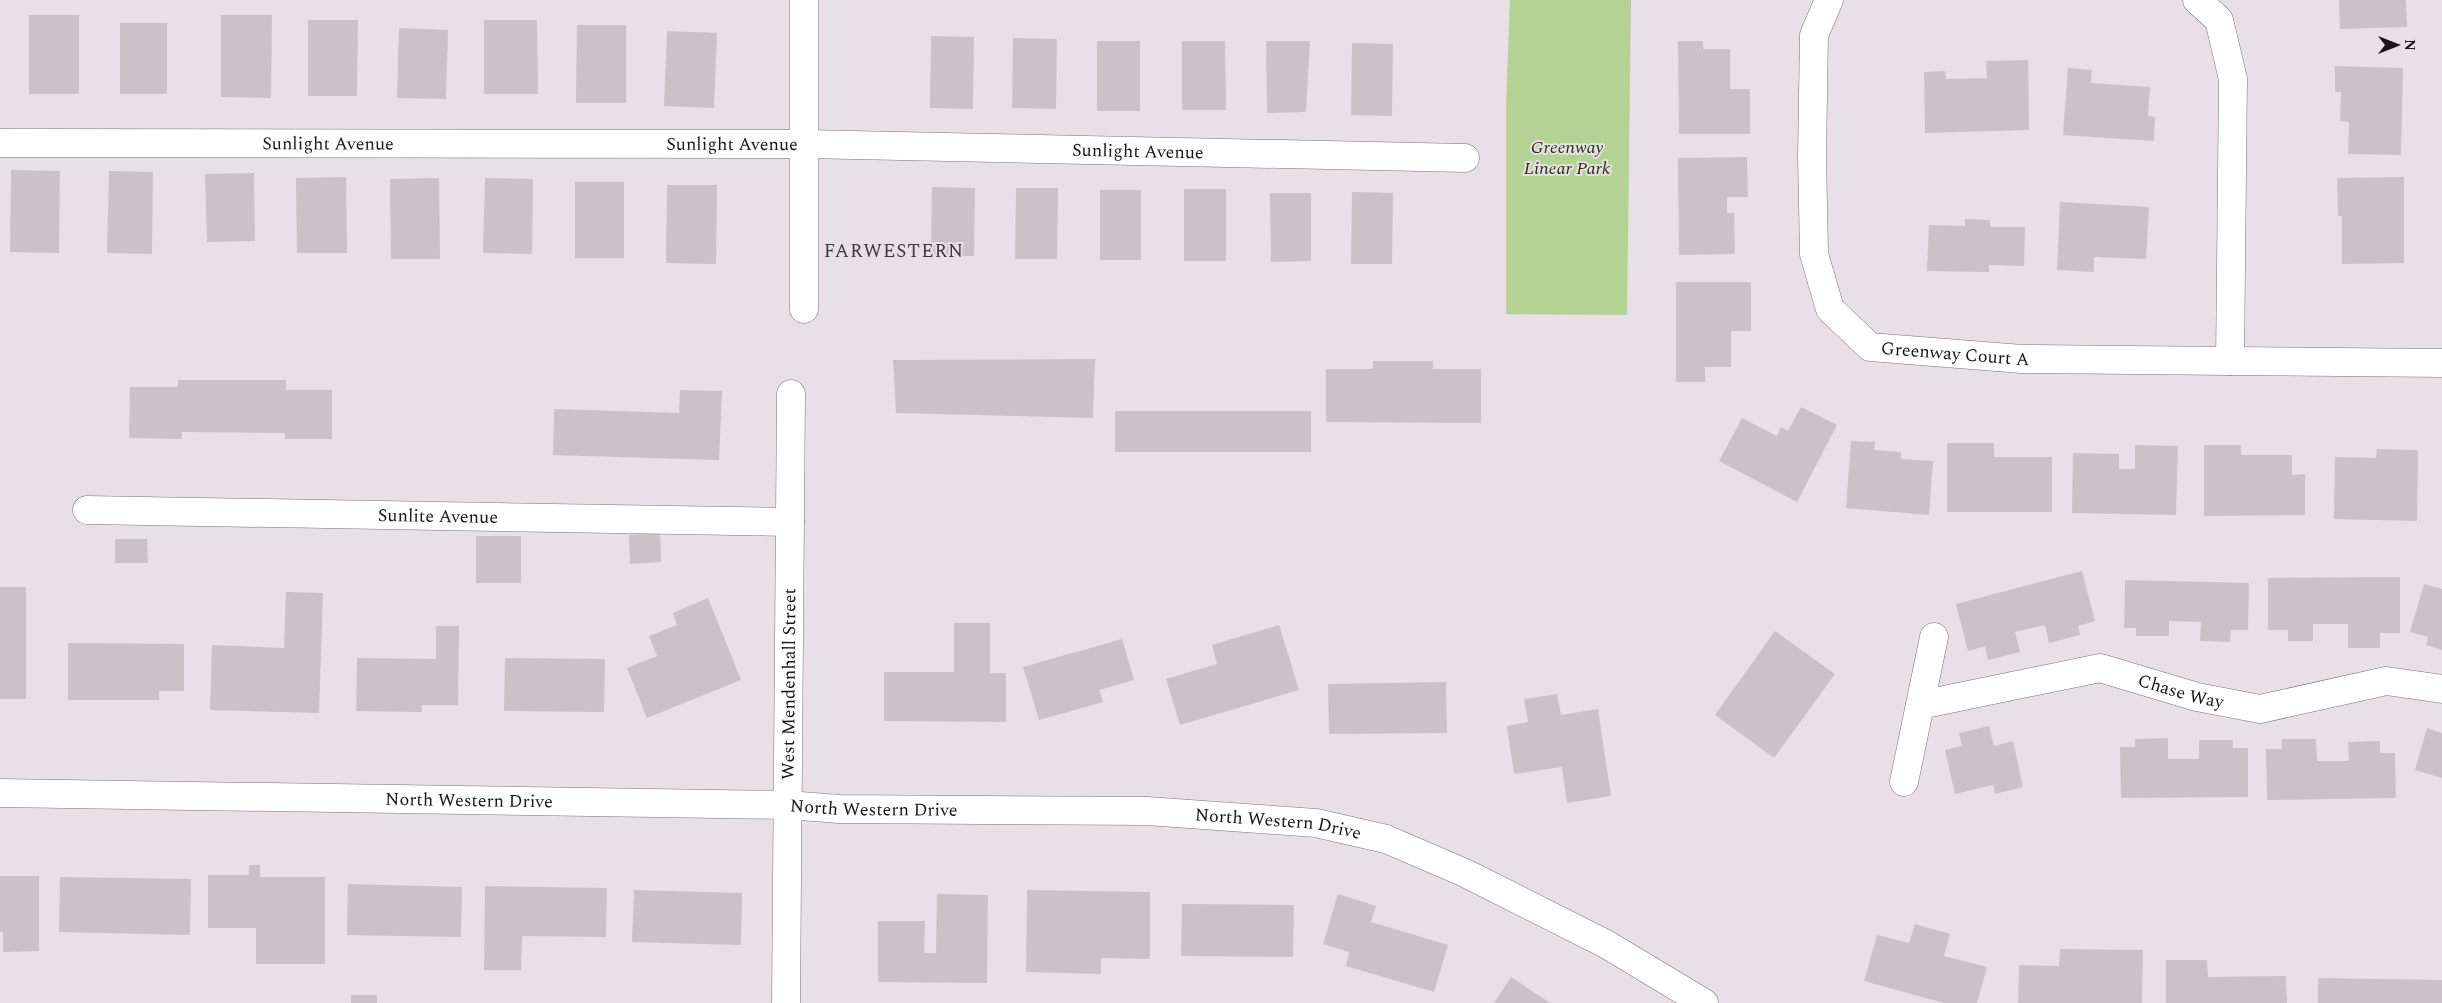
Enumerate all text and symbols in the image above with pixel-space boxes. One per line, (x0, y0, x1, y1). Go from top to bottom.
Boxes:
north arrow (2372, 20, 2422, 70)
text: N (2399, 39, 2420, 51)
street label: Sunlight Avenue (262, 130, 394, 157)
street label: Sunlight Avenue (666, 131, 798, 158)
park label: Greenway Linear Park (1524, 134, 1611, 182)
street label: Sunlight Avenue (1072, 137, 1204, 166)
district label: FARWESTERN (824, 237, 964, 266)
street label: Greenway Court A (1880, 335, 2029, 373)
street label: Sunlite Avenue (378, 502, 498, 531)
street label: West Mendenhall Street (775, 588, 803, 780)
street label: Chase Way (2135, 667, 2227, 716)
street label: North Western Drive (385, 786, 553, 815)
street label: North Western Drive (789, 792, 958, 824)
street label: North Western Drive (1194, 801, 1364, 847)

